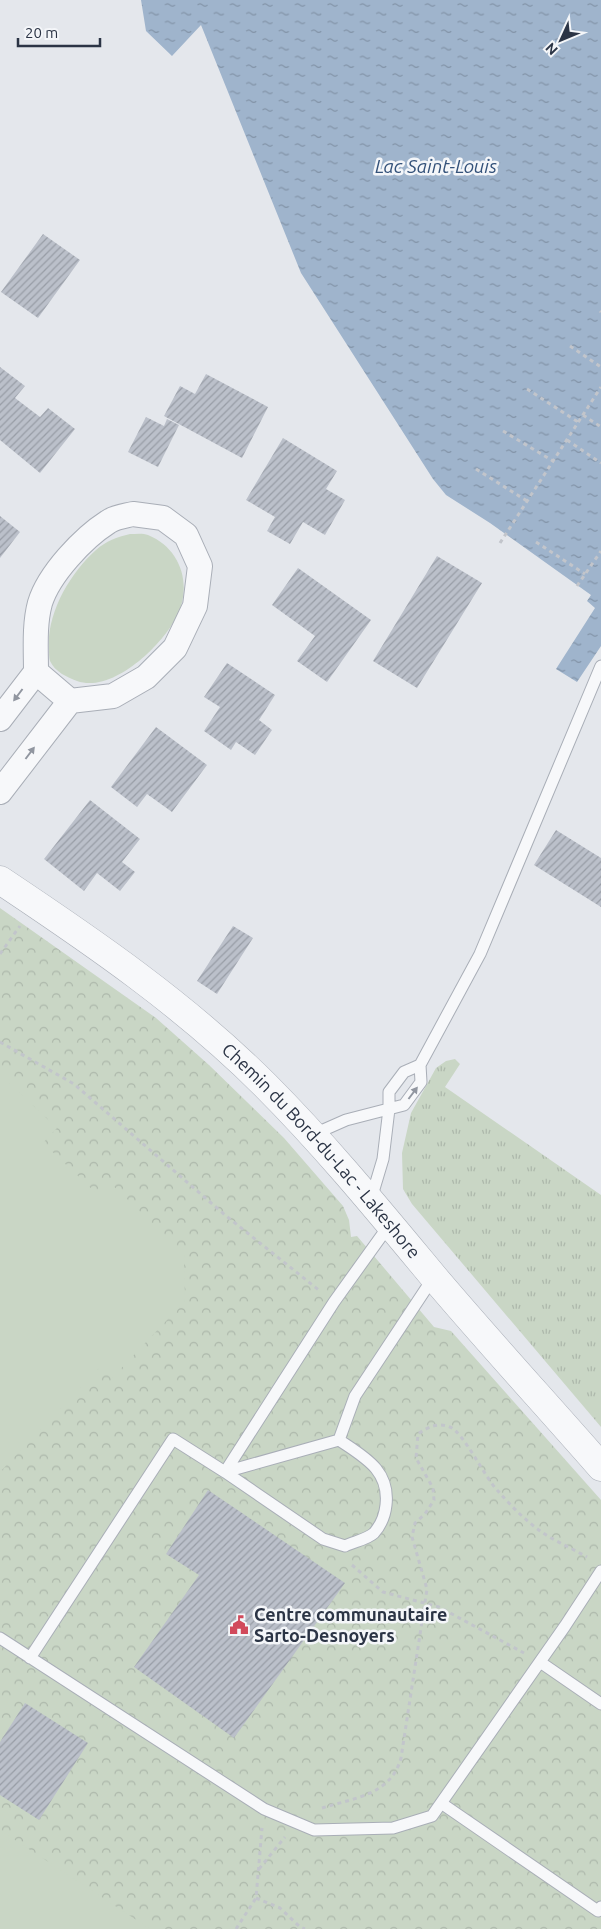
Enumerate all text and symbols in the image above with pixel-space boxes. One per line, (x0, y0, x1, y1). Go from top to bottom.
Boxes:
scale bar (18, 15, 100, 47)
north arrow (536, 15, 586, 65)
text: 20 m (25, 24, 58, 41)
text: N (542, 40, 561, 58)
water label: Lac Saint-Louis (375, 155, 497, 177)
one-way arrow (13, 688, 23, 702)
one-way arrow (24, 747, 35, 760)
street label: Chemin du Bord-du-Lac - Lakeshore (219, 1039, 425, 1262)
one-way arrow (408, 1086, 418, 1100)
place label: Centre communautaire Sarto-Desnoyers (254, 1604, 448, 1645)
public building icon: Centre communautaire Sarto-Desnoyers (228, 1614, 250, 1636)

